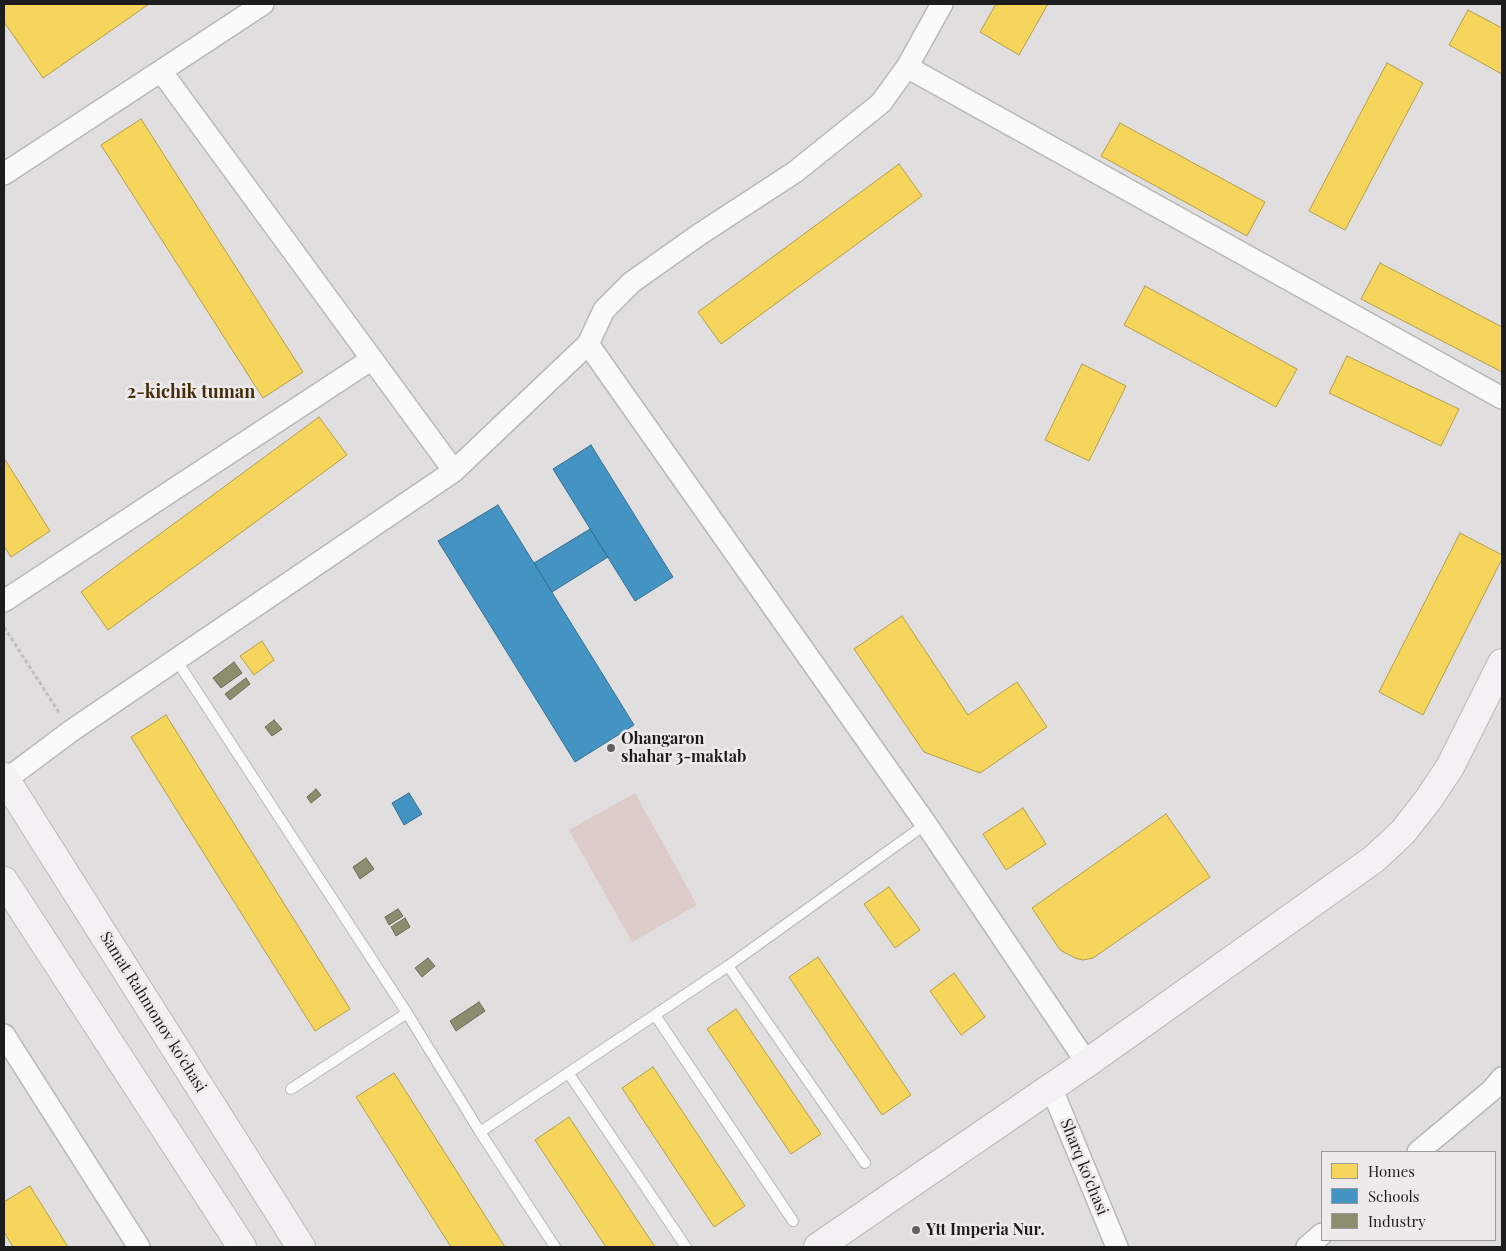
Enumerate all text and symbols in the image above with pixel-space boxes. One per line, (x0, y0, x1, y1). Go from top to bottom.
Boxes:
district label: 2-kichik tuman (127, 381, 255, 403)
place label: Ohangaron shahar 3-maktab (621, 729, 746, 767)
marker: Ohangaron shahar 3-maktab (605, 742, 617, 754)
street label: Samat Rahmonov ko'chasi (96, 928, 210, 1096)
street label: Sharq ko'chasi (1056, 1116, 1112, 1218)
legend (1321, 1151, 1496, 1241)
text: Homes (1368, 1161, 1415, 1181)
text: Schools (1368, 1186, 1420, 1206)
text: Industry (1368, 1211, 1426, 1231)
place label: Ytt Imperia Nur. (926, 1220, 1045, 1240)
marker: Ytt Imperia Nur. (910, 1224, 922, 1236)

